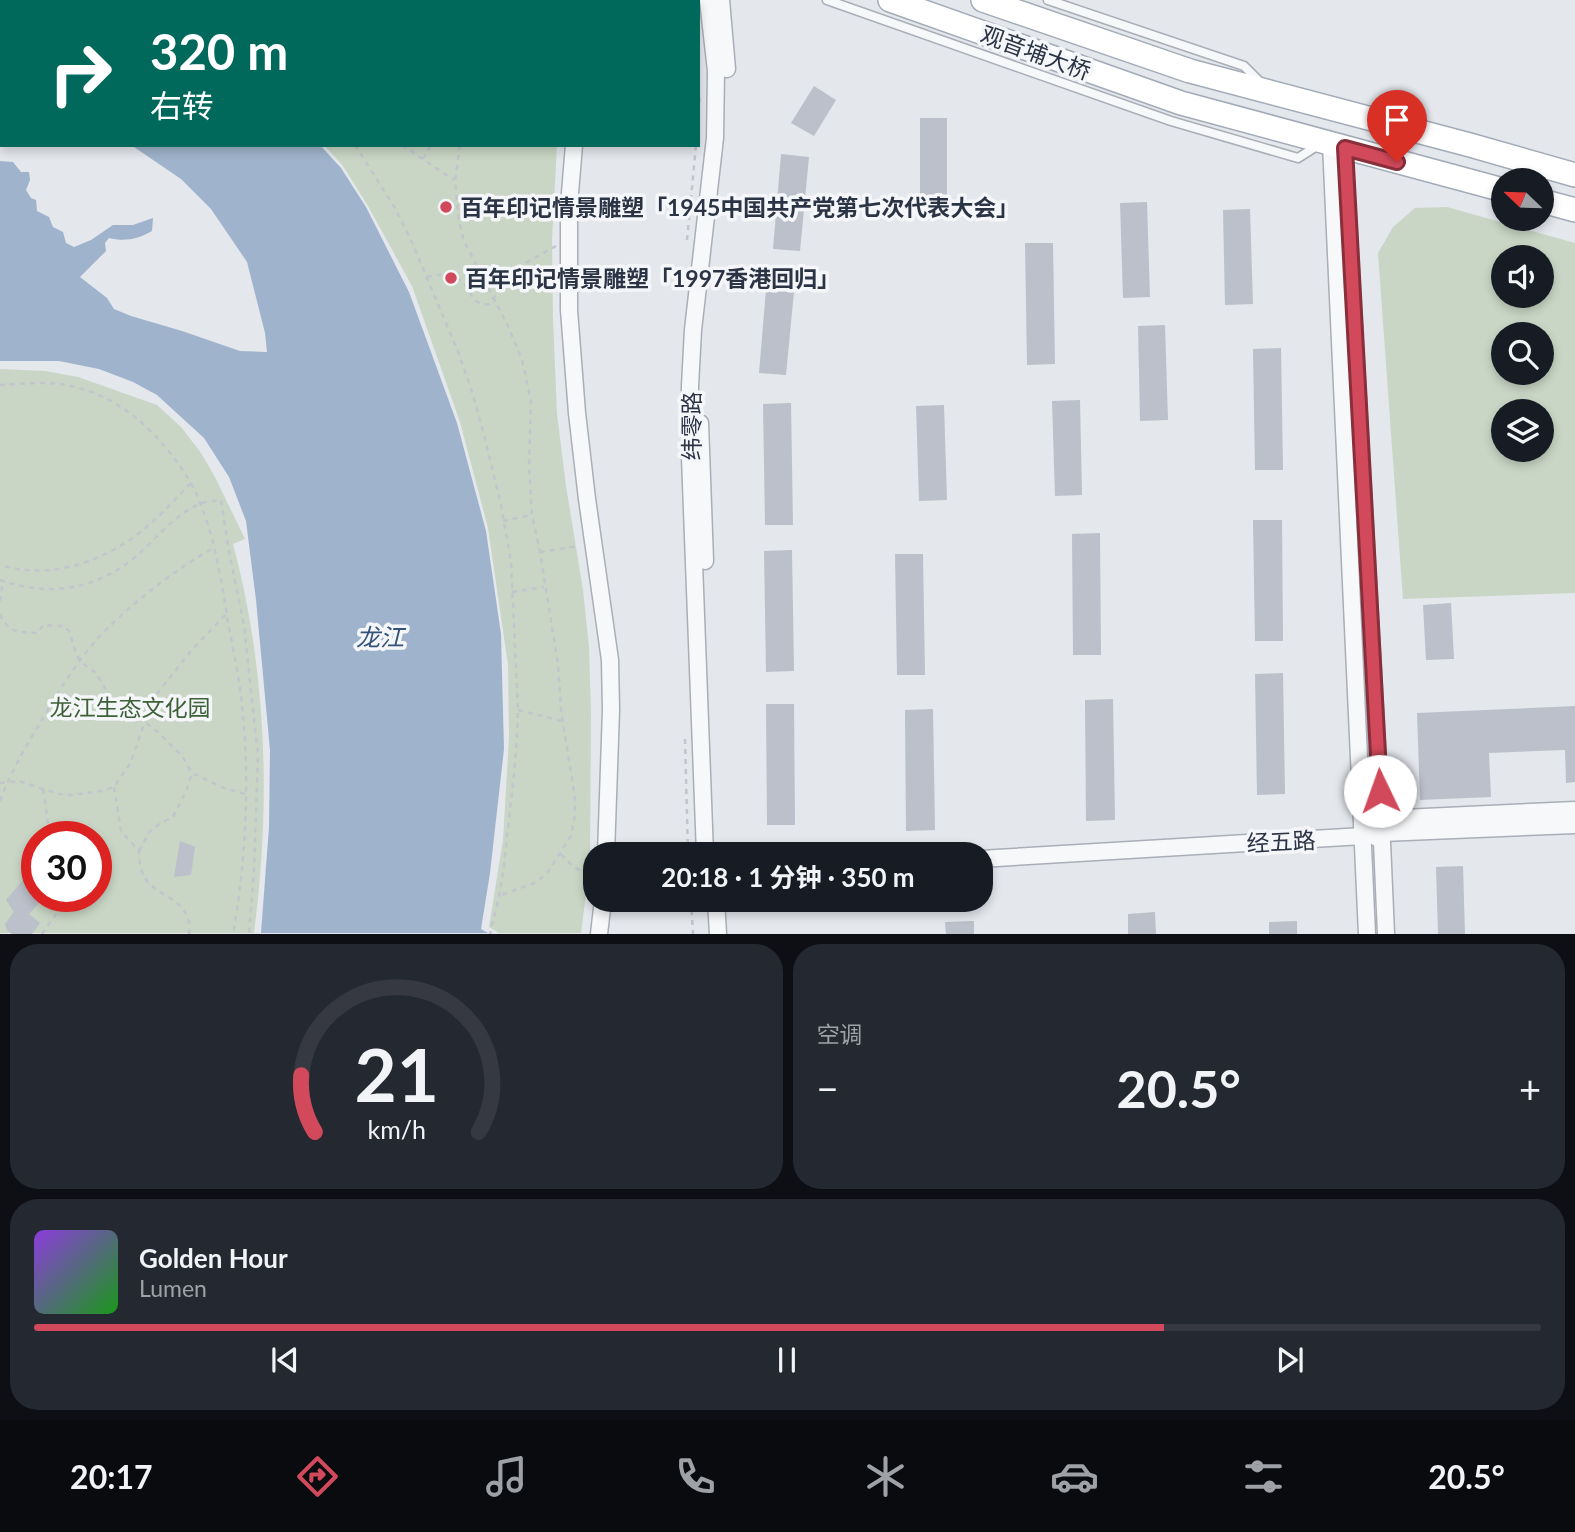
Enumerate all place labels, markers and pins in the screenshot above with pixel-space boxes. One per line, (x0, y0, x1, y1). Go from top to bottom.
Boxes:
pin (1367, 90, 1427, 162)
place label: 百年印记情景雕塑「1945中国共产党第七次代表大会」 (460, 193, 1019, 221)
marker: 百年印记情景雕塑「1945中国共产党第七次代表大会」 (438, 199, 454, 215)
place label: 百年印记情景雕塑「1997香港回归」 (465, 264, 840, 292)
marker: 百年印记情景雕塑「1997香港回归」 (443, 270, 459, 286)

